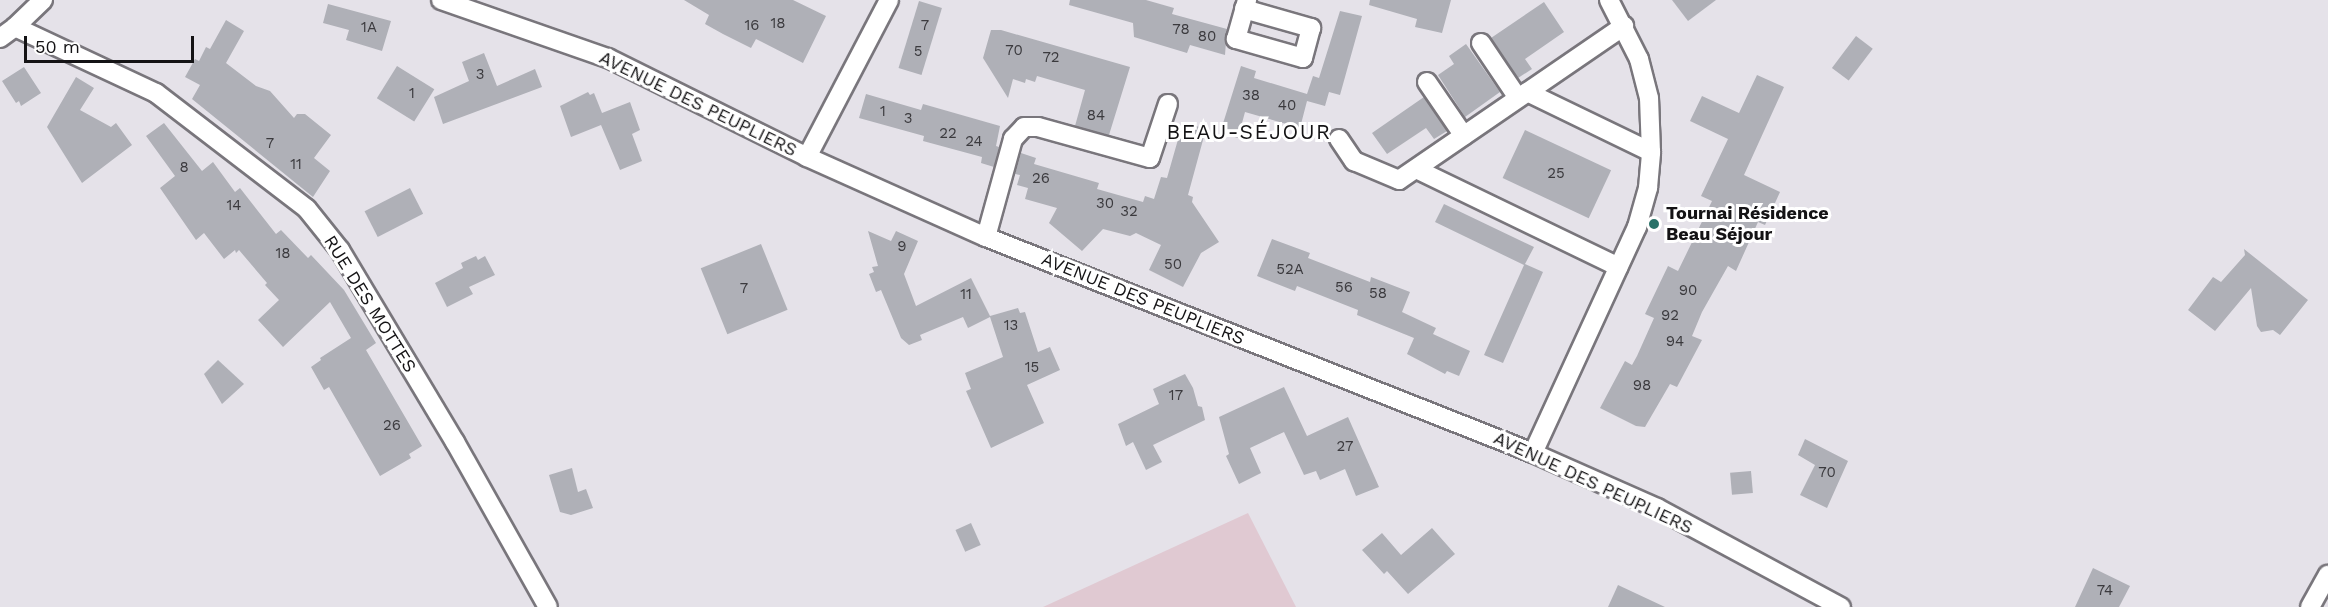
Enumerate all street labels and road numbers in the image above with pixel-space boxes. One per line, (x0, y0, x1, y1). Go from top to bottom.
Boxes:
street label: AVENUE DES PEUPLIERS (596, 47, 800, 161)
street label: RUE DES MOTTES (319, 231, 421, 377)
street label: AVENUE DES PEUPLIERS (1038, 248, 1248, 350)
street label: AVENUE DES PEUPLIERS (1490, 427, 1696, 539)

